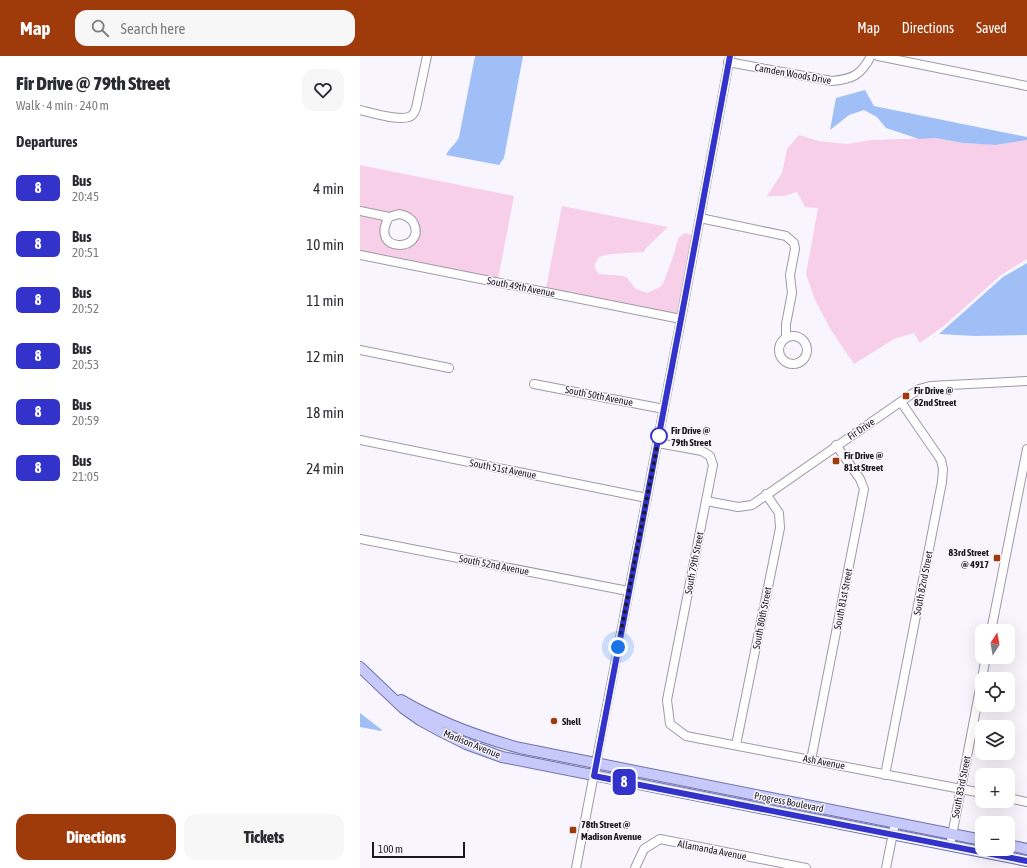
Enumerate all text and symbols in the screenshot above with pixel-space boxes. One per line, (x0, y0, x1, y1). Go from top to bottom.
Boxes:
search box (75, 10, 355, 46)
text: Map (20, 17, 51, 39)
icon: search (89, 17, 111, 39)
text: Search here (121, 20, 185, 37)
text: Map (857, 20, 880, 36)
text: Directions (902, 20, 954, 36)
text: Saved (976, 20, 1007, 36)
street label: Camden Woods Drive (754, 62, 832, 86)
button: heart (302, 69, 344, 111)
text: Fir Drive @ 79th Street (16, 72, 170, 94)
text: Walk · 4 min · 240 m (16, 98, 109, 113)
text: Departures (16, 133, 78, 150)
text: Bus (72, 172, 92, 189)
text: 8 (35, 180, 41, 196)
text: 4 min (313, 180, 344, 197)
text: 20:45 (72, 189, 99, 204)
text: Bus (72, 228, 92, 245)
text: 8 (35, 236, 41, 252)
text: 10 min (306, 236, 344, 253)
text: 20:51 (72, 245, 99, 260)
street label: South 49th Avenue (486, 275, 556, 299)
text: Bus (72, 284, 92, 301)
text: 8 (35, 292, 41, 308)
text: 11 min (306, 292, 344, 309)
text: 20:52 (72, 301, 99, 316)
text: Bus (72, 340, 92, 357)
text: 8 (35, 348, 41, 364)
text: 12 min (306, 348, 344, 365)
text: 20:53 (72, 357, 99, 372)
street label: South 50th Avenue (564, 384, 634, 408)
place label: Fir Drive @ 82nd Street (914, 385, 956, 408)
marker: Fir Drive @ 82nd Street (901, 391, 911, 401)
text: Bus (72, 396, 92, 413)
text: 8 (35, 404, 41, 420)
text: 18 min (306, 404, 344, 421)
text: 20:59 (72, 413, 99, 428)
street label: Fir Drive (845, 416, 877, 442)
place label: Fir Drive @ 79th Street (671, 425, 712, 448)
marker: Fir Drive @ 79th Street (650, 427, 668, 445)
place label: Fir Drive @ 81st Street (844, 450, 883, 473)
text: Bus (72, 452, 92, 469)
marker: Fir Drive @ 81st Street (831, 456, 841, 466)
street label: South 51st Avenue (469, 457, 538, 481)
text: 8 (35, 460, 41, 476)
text: 24 min (306, 460, 344, 477)
text: 21:05 (72, 469, 99, 484)
street label: South 79th Street (683, 531, 705, 595)
place label: 83rd Street @ 4917 (949, 547, 989, 570)
street label: South 82nd Street (911, 550, 935, 616)
street label: South 52nd Avenue (458, 553, 530, 577)
marker: 83rd Street @ 4917 (992, 553, 1002, 563)
street label: South 81st Street (832, 567, 854, 630)
street label: South 80th Street (751, 586, 773, 650)
north arrow (975, 624, 1015, 664)
map controls (975, 624, 1015, 856)
your location (608, 637, 628, 657)
button: locate (975, 672, 1015, 712)
marker: Shell (549, 716, 559, 726)
place label: Shell (562, 716, 581, 727)
button: layers (975, 720, 1015, 760)
street label: Madison Avenue (442, 728, 503, 761)
street label: Ash Avenue (802, 753, 846, 772)
street label: South 83rd Street (950, 755, 972, 819)
button: + (975, 768, 1015, 808)
line badge: 8 (611, 769, 637, 795)
text: 8 (621, 774, 627, 790)
street label: Progress Boulevard (753, 790, 825, 814)
button: Directions (16, 814, 176, 860)
button: Tickets (184, 814, 344, 860)
button: − (975, 816, 1015, 856)
place label: 78th Street @ Madison Avenue (581, 819, 642, 842)
marker: 78th Street @ Madison Avenue (568, 825, 578, 835)
street label: Allamanda Avenue (677, 838, 748, 862)
scale bar (372, 840, 465, 859)
text: 100 m (378, 843, 403, 855)

